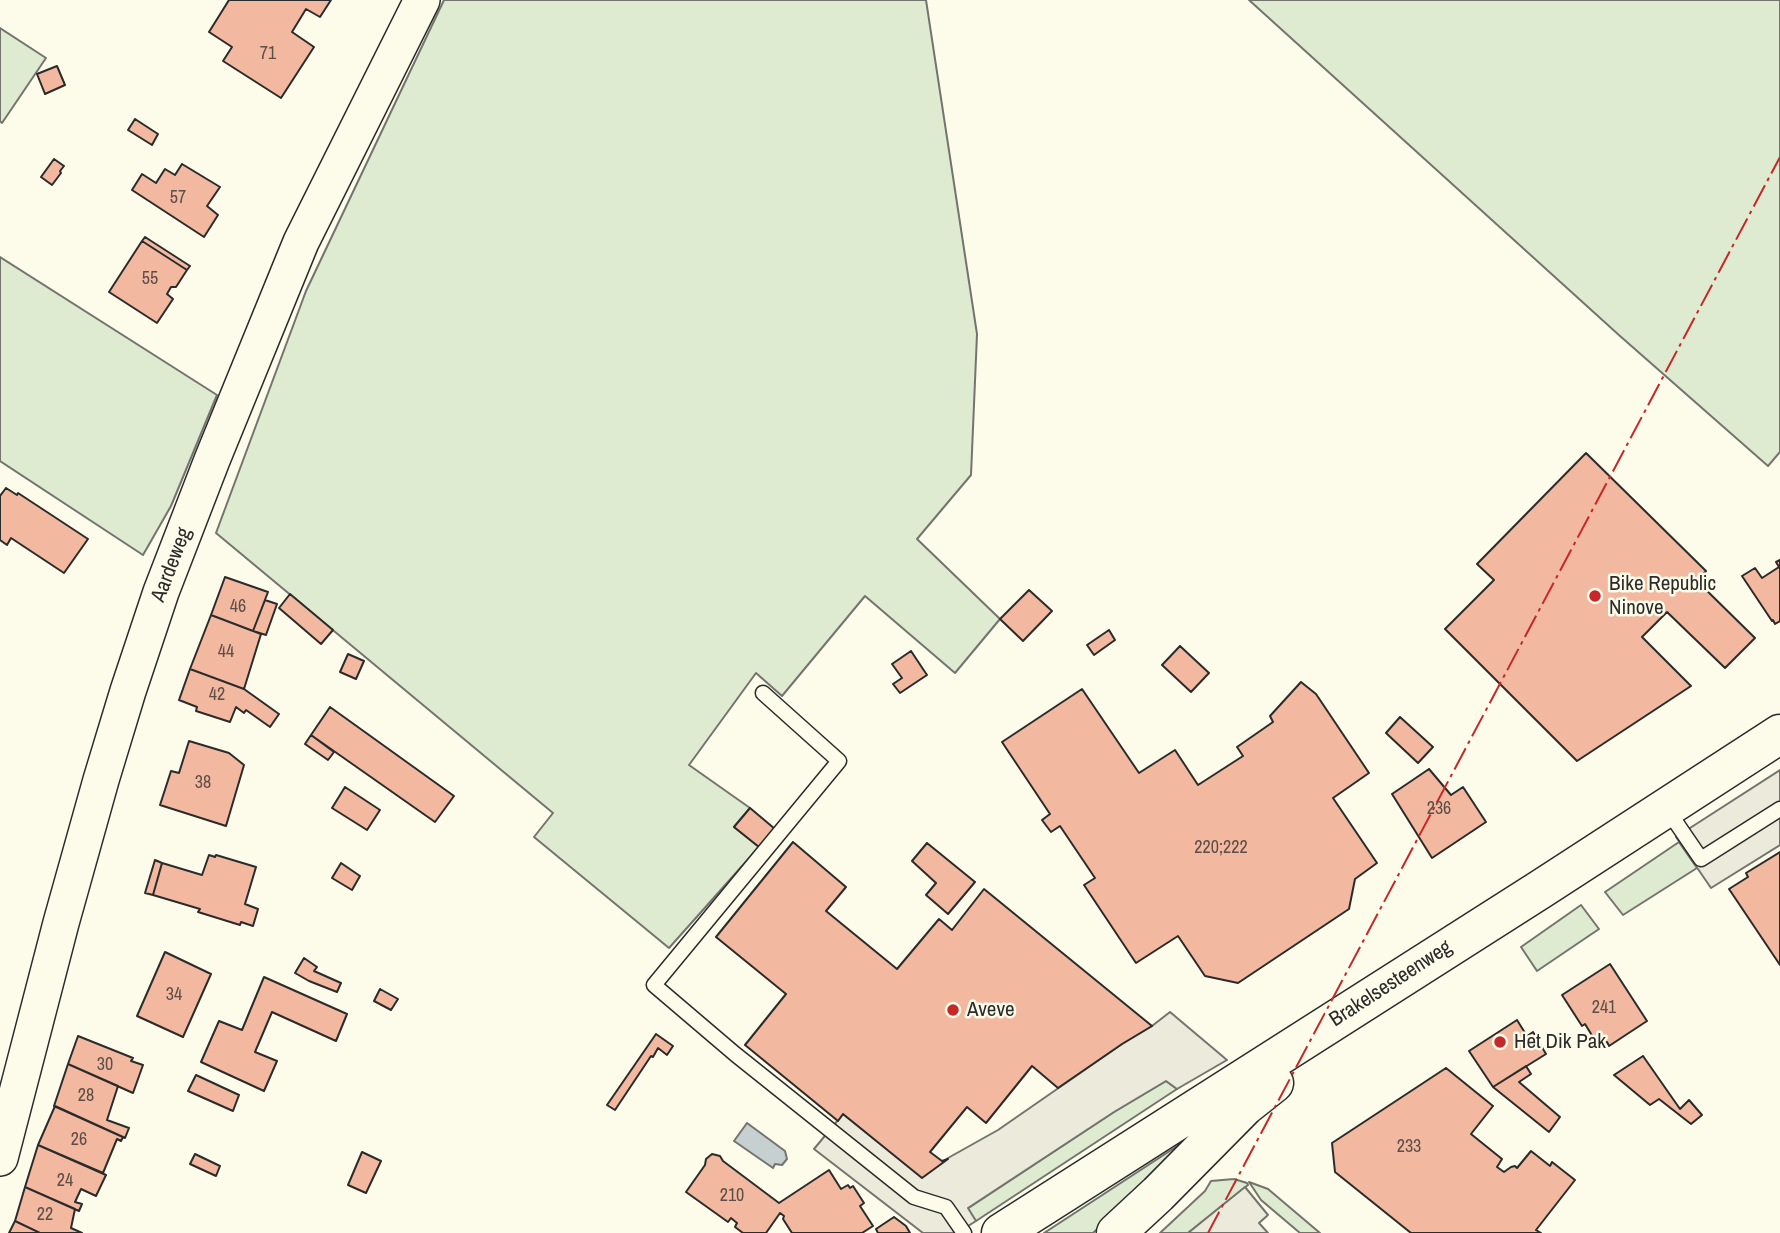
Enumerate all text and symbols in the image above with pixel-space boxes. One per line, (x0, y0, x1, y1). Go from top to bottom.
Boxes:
house number: 71 (260, 43, 276, 65)
house number: 57 (170, 187, 186, 209)
house number: 55 (142, 268, 158, 290)
street label: Aardeweg (146, 524, 198, 606)
place label: Bike Republic Ninove (1609, 571, 1716, 621)
marker: Bike Republic Ninove (1587, 588, 1603, 604)
house number: 46 (230, 596, 246, 618)
house number: 44 (218, 641, 234, 663)
house number: 42 (209, 684, 225, 706)
house number: 38 (195, 772, 211, 794)
house number: 236 (1427, 798, 1451, 820)
house number: 220;222 (1194, 837, 1248, 859)
street label: Brakelsesteenweg (1325, 935, 1457, 1033)
house number: 34 (166, 984, 182, 1006)
place label: Aveve (967, 997, 1015, 1023)
house number: 241 (1592, 997, 1616, 1019)
marker: Aveve (945, 1002, 961, 1018)
place label: Het Dik Pak (1514, 1029, 1606, 1055)
marker: Het Dik Pak (1492, 1034, 1508, 1050)
house number: 30 (97, 1054, 113, 1076)
house number: 28 (78, 1085, 94, 1107)
house number: 26 (71, 1129, 87, 1151)
house number: 233 (1397, 1136, 1421, 1158)
house number: 24 (57, 1170, 73, 1192)
house number: 210 (720, 1185, 744, 1207)
house number: 22 (37, 1204, 53, 1226)

